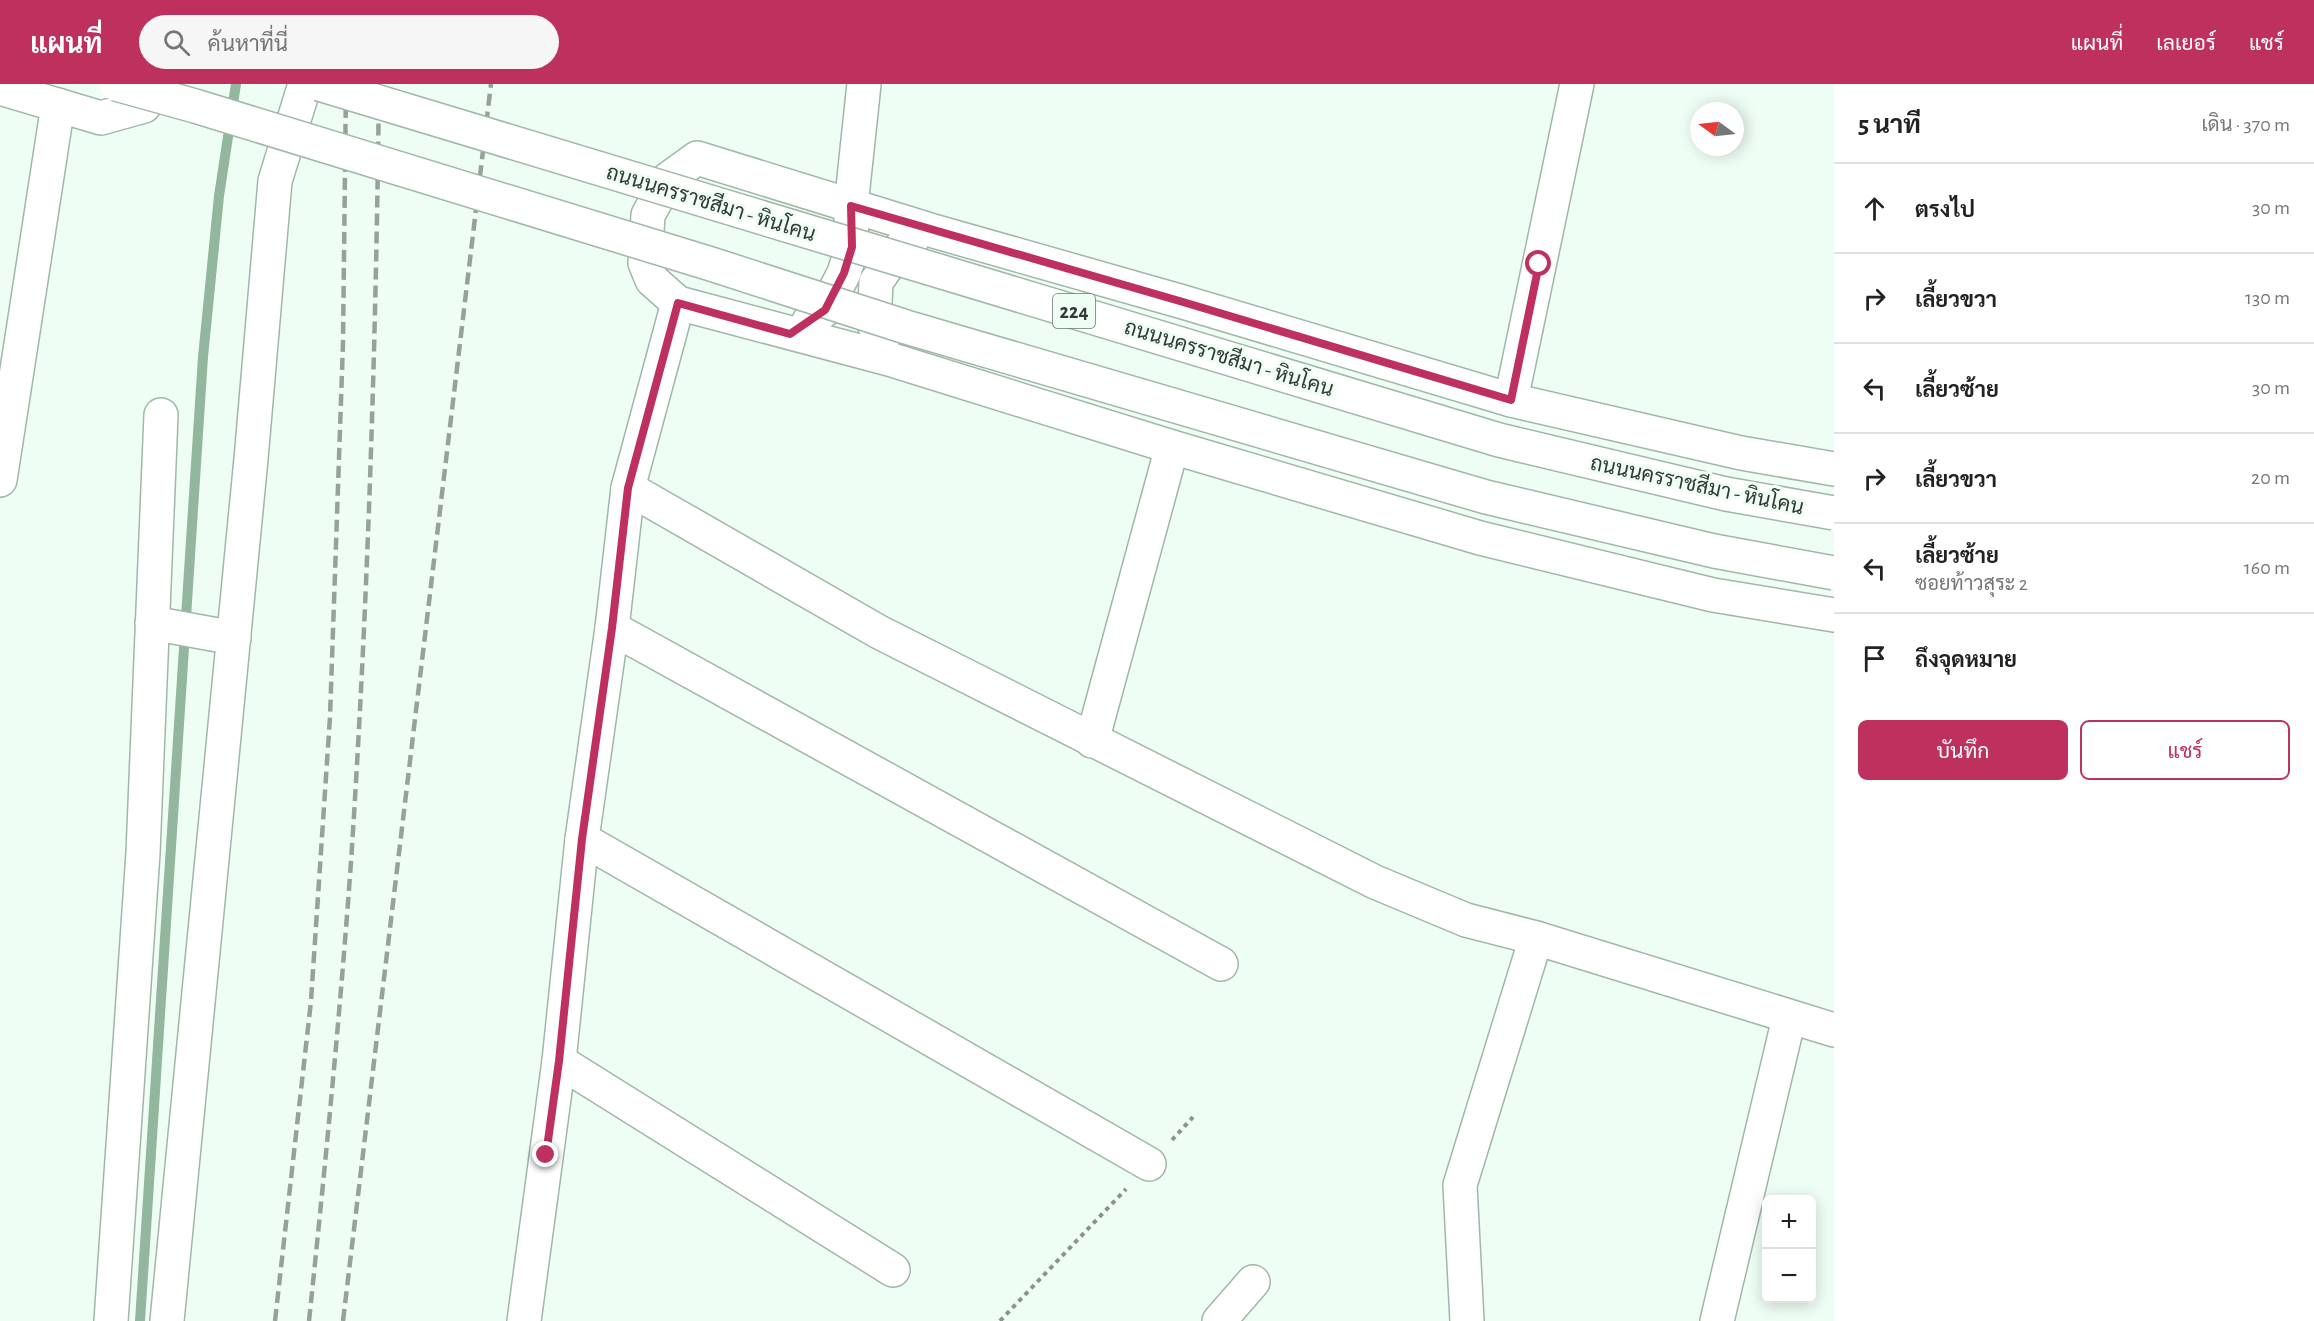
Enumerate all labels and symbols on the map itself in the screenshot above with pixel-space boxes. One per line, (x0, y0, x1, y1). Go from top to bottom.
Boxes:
north arrow (1690, 102, 1744, 156)
street label: ถนนนครราชสีมา - หินโคน (604, 159, 819, 245)
route start (1525, 250, 1551, 276)
road number: 224 (1053, 294, 1095, 328)
street label: ถนนนครราชสีมา - หินโคน (1122, 314, 1337, 400)
street label: ถนนนครราชสีมา - หินโคน (1588, 450, 1806, 518)
route end (532, 1141, 558, 1167)

